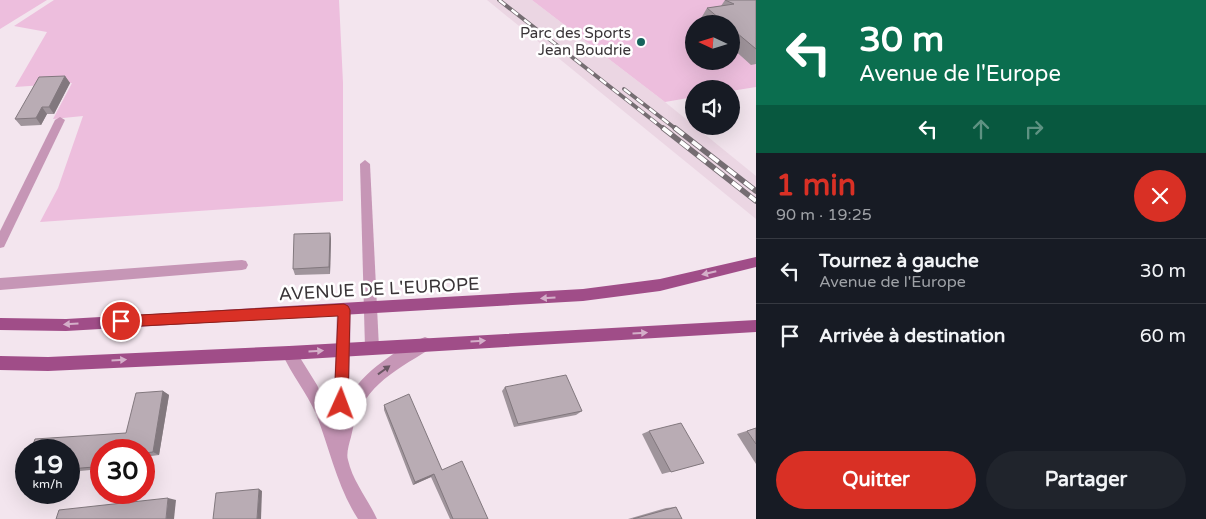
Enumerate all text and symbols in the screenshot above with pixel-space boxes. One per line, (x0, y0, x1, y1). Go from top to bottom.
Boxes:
north arrow (685, 15, 740, 70)
map controls (685, 15, 740, 135)
text: 30 m (859, 19, 944, 61)
icon: left (776, 20, 841, 85)
place label: Parc des Sports Jean Boudrie (520, 24, 631, 59)
marker: Parc des Sports Jean Boudrie (635, 36, 647, 48)
text: Avenue de l'Europe (859, 61, 1061, 87)
button: sound (685, 80, 740, 135)
icon: left (914, 115, 942, 143)
icon: ahead (967, 115, 995, 143)
icon: right (1020, 115, 1048, 143)
text: 1 min (776, 167, 856, 204)
button: close (1134, 170, 1186, 222)
text: 90 m · 19:25 (776, 205, 872, 225)
text: Tournez à gauche (819, 250, 979, 272)
icon: left (776, 257, 804, 285)
text: 30 m (1140, 260, 1186, 282)
one-way arrow (701, 269, 716, 277)
text: Avenue de l'Europe (819, 272, 966, 292)
street label: AVENUE DE L'EUROPE (278, 273, 480, 305)
one-way arrow (540, 294, 556, 302)
pin (100, 300, 142, 342)
icon: arrive (107, 307, 135, 335)
one-way arrow (63, 321, 79, 329)
icon: arrive (776, 322, 804, 350)
text: Arrivée à destination (819, 325, 1005, 347)
text: 60 m (1140, 325, 1186, 347)
one-way arrow (633, 328, 649, 336)
one-way arrow (470, 337, 486, 345)
one-way arrow (308, 347, 324, 355)
one-way arrow (111, 356, 127, 364)
one-way arrow (377, 365, 391, 375)
position arrow (314, 377, 366, 429)
speed limit sign: 30 (90, 439, 155, 504)
text: 19 (32, 450, 63, 480)
button: Quitter (776, 451, 976, 509)
button: Partager (986, 451, 1186, 509)
text: km/h (32, 477, 63, 491)

